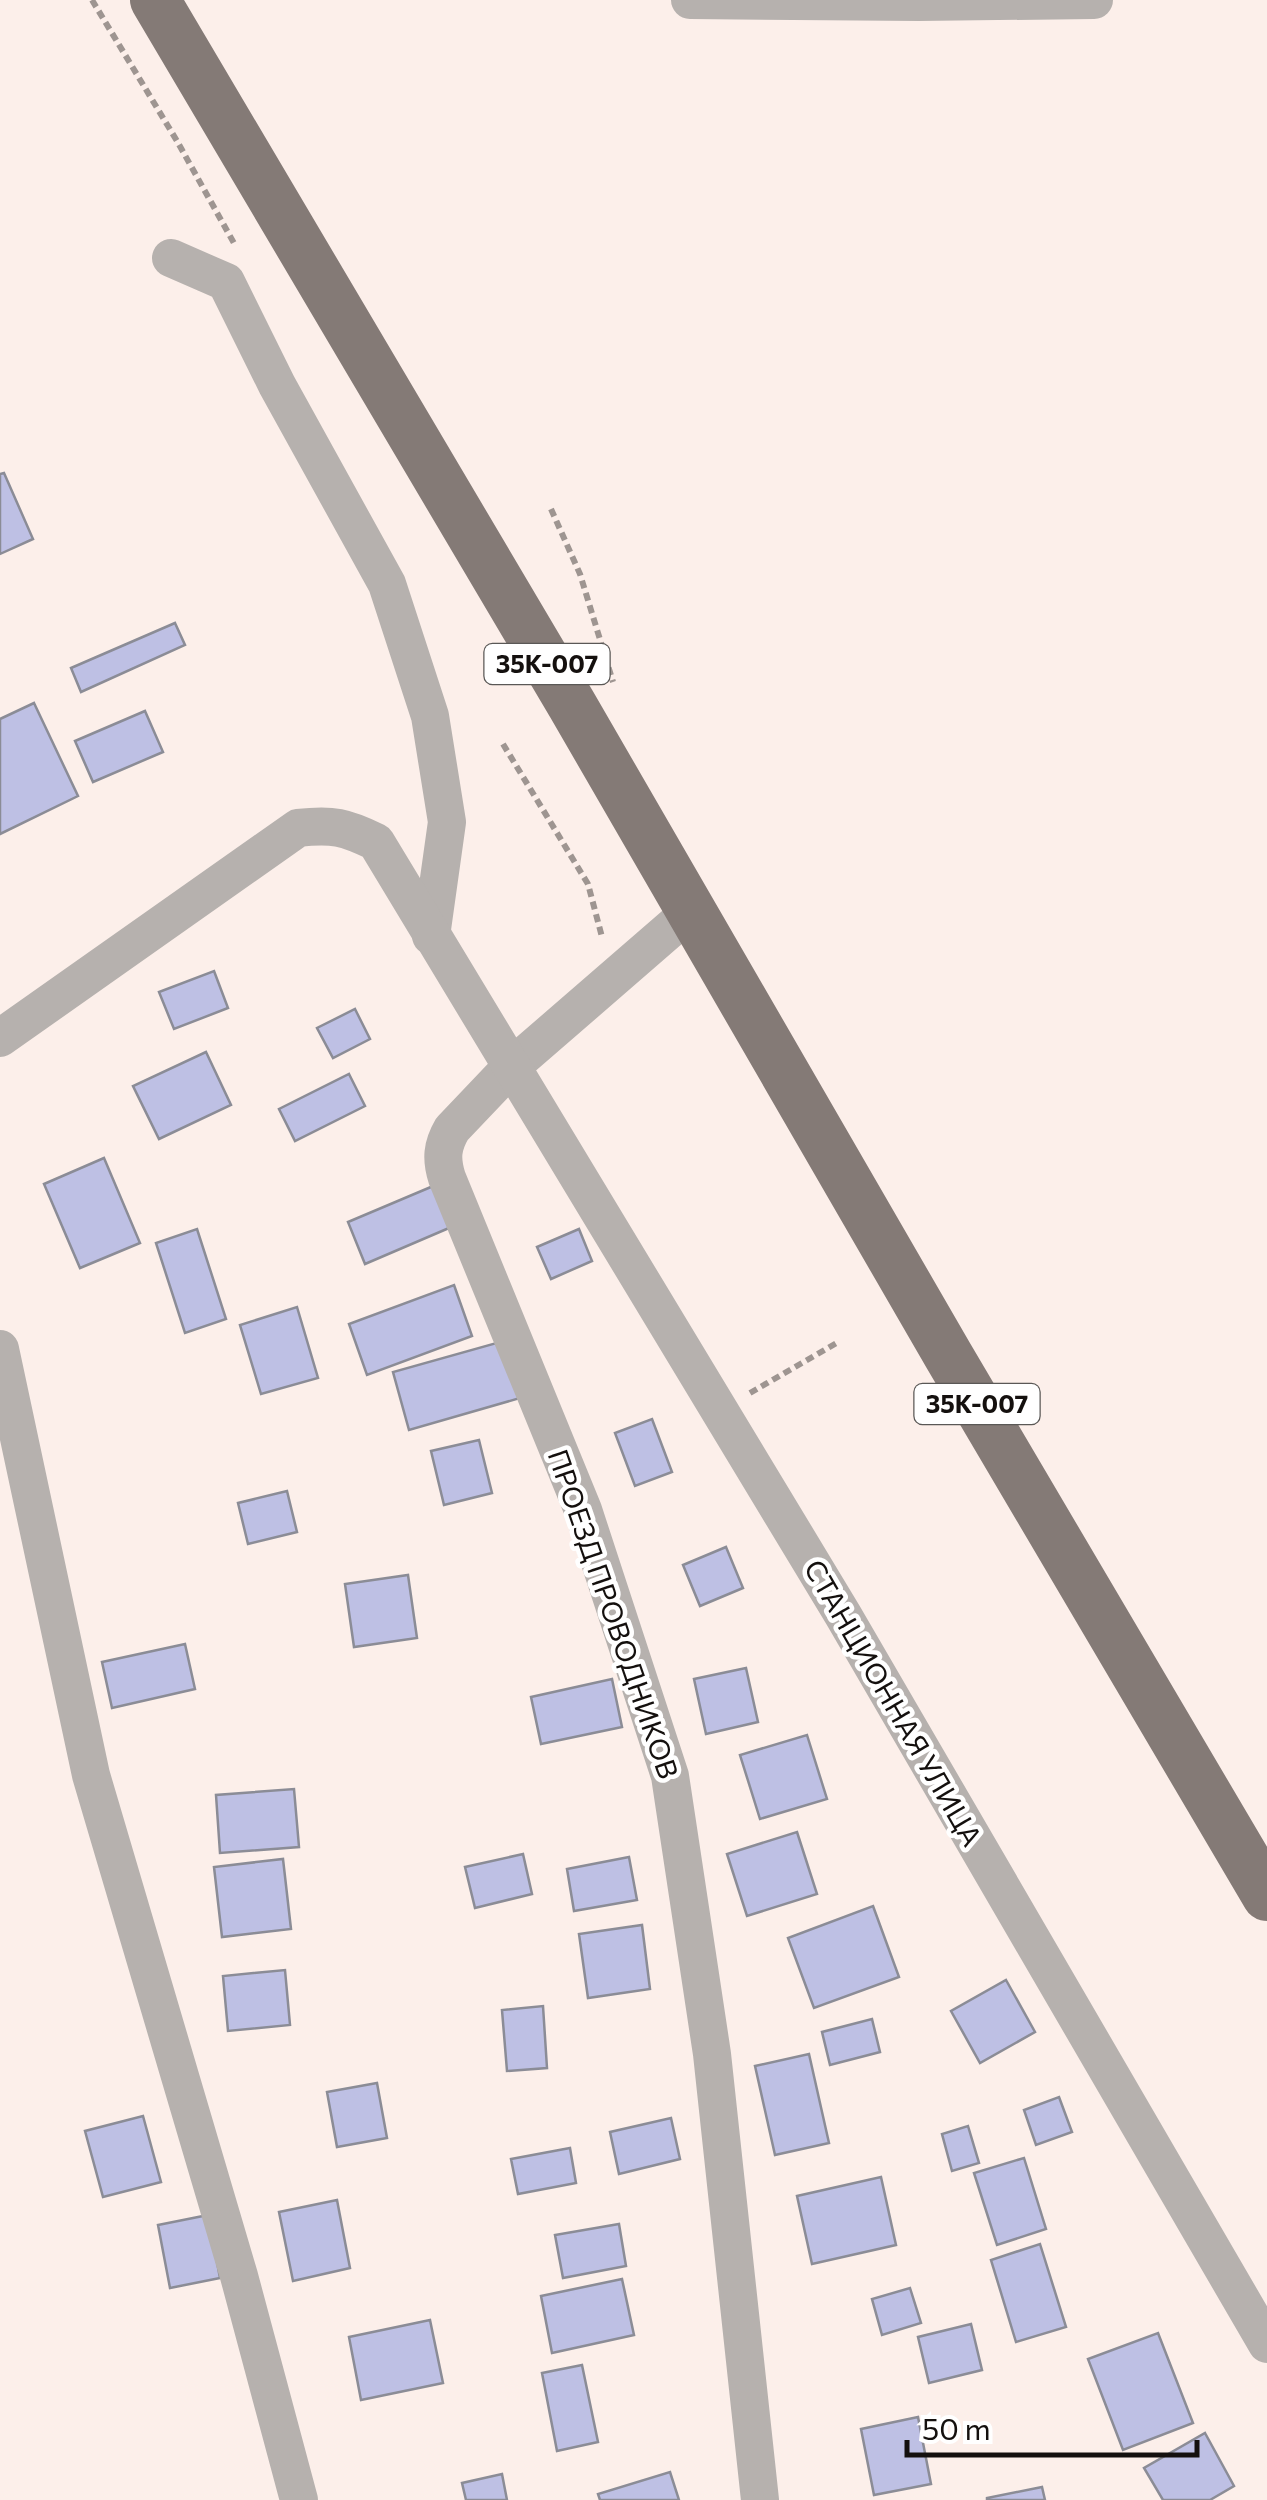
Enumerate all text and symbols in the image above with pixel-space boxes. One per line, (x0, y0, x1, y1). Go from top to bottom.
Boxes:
road number: 35К-007 (484, 644, 610, 684)
road number: 35К-007 (914, 1384, 1040, 1424)
street label: ПРОЕЗД ПРОВОДНИКОВ (542, 1445, 686, 1783)
street label: СТАНЦИОННАЯ УЛИЦА (798, 1553, 990, 1852)
scale bar (907, 2395, 1197, 2457)
text: 50 m (922, 2409, 991, 2446)

